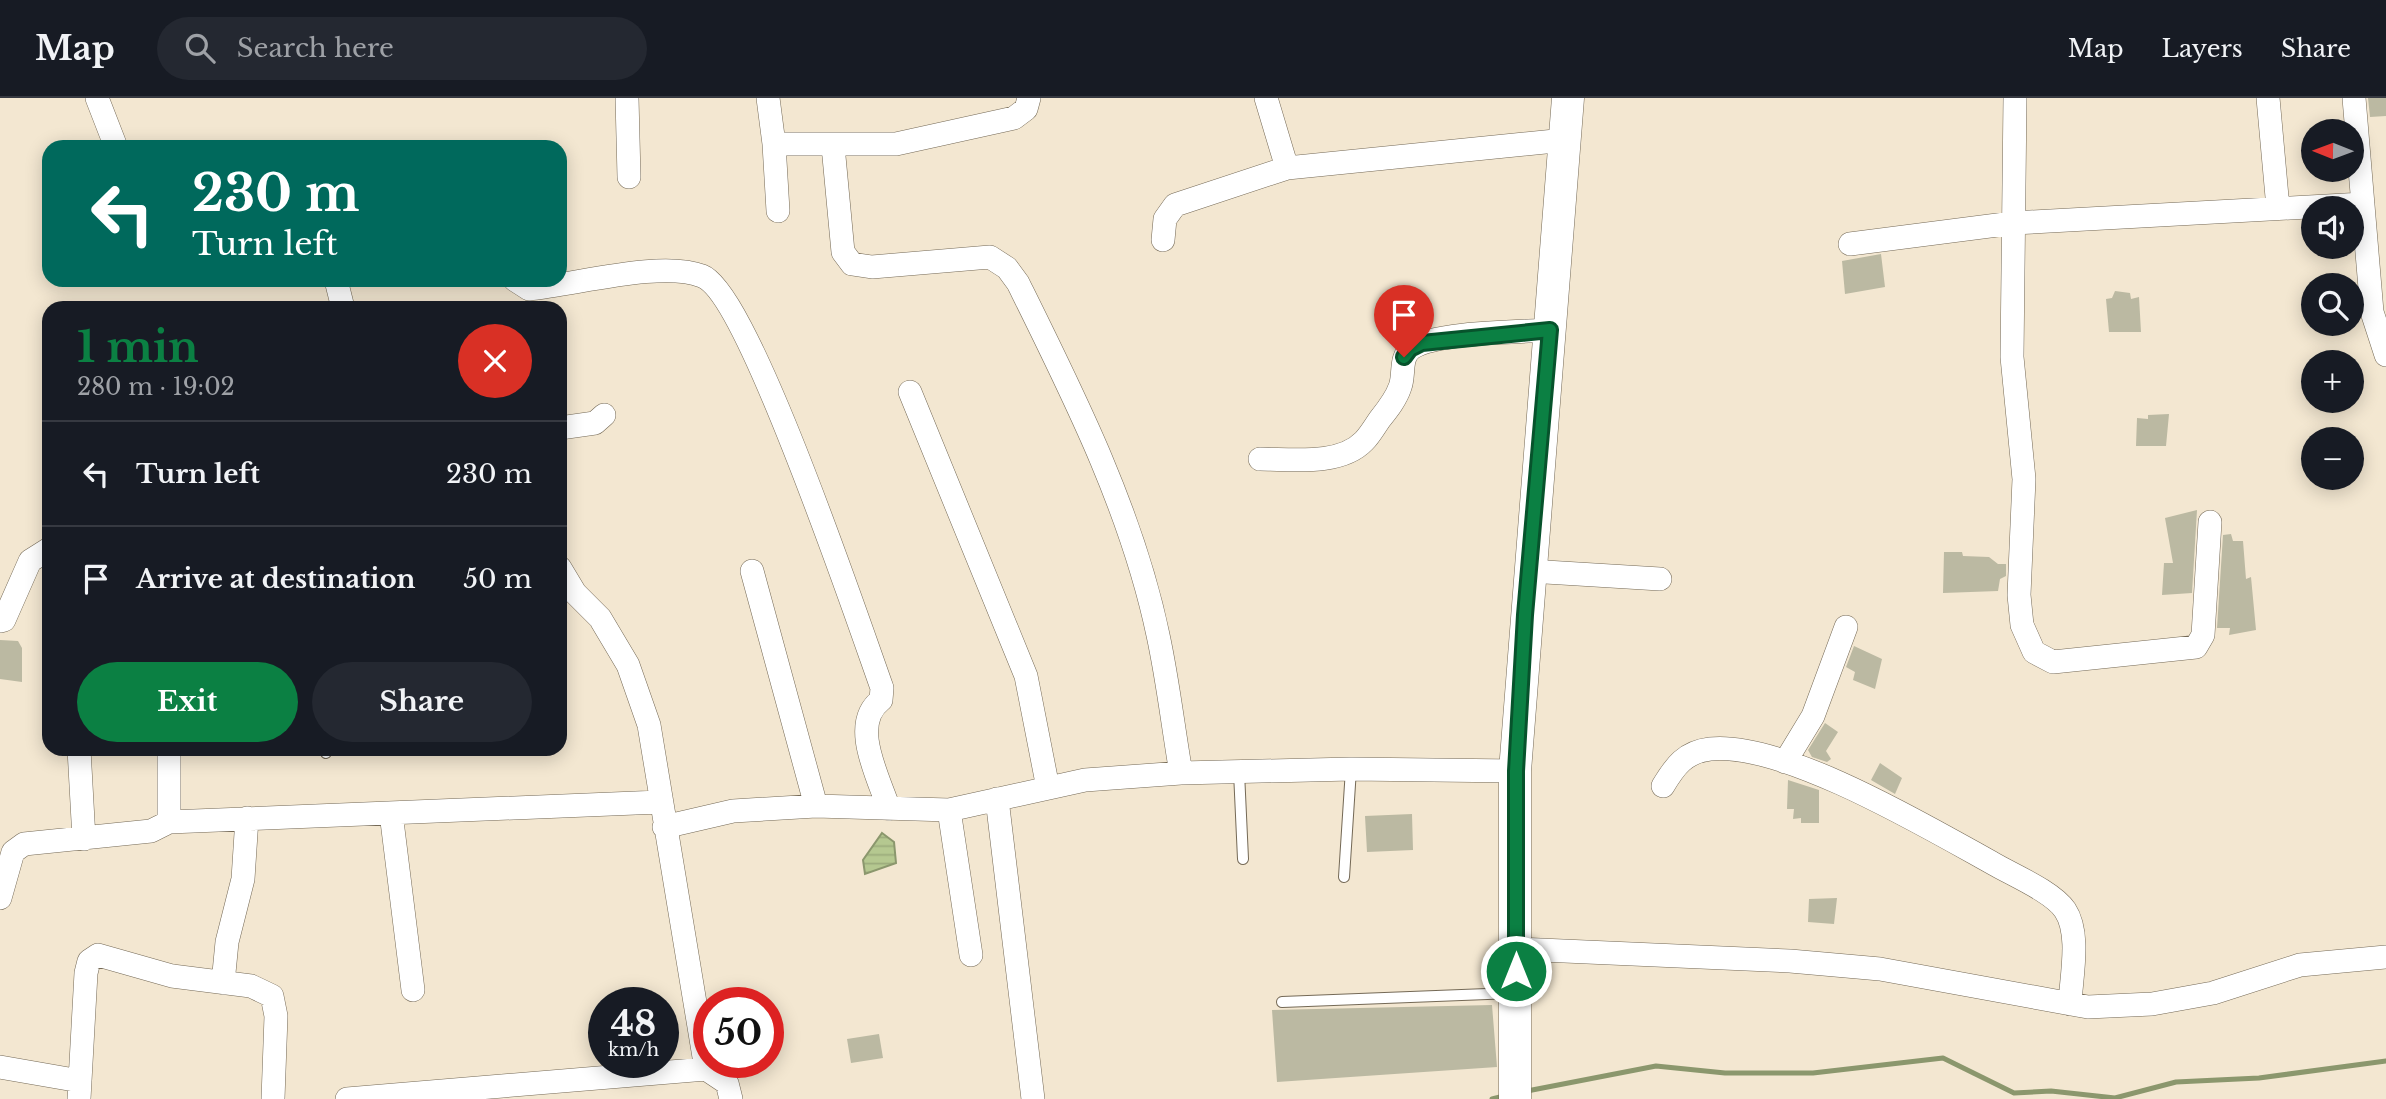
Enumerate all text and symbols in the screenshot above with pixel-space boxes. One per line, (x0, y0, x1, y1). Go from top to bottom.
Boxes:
search box (157, 17, 647, 80)
text: Map (35, 28, 115, 69)
icon: search (181, 29, 219, 67)
text: Search here (237, 32, 394, 64)
text: Map (2068, 34, 2124, 63)
text: Layers (2162, 34, 2243, 63)
text: Share (2281, 34, 2351, 63)
north arrow (2301, 119, 2364, 182)
map controls (2301, 119, 2364, 490)
text: 230 m (192, 163, 359, 224)
icon: left (77, 168, 168, 259)
button: sound (2301, 196, 2364, 259)
text: Turn left (192, 224, 338, 264)
button: search (2301, 273, 2364, 336)
pin (1374, 285, 1434, 357)
icon: arrive (1385, 296, 1423, 334)
text: 1 min (77, 321, 199, 373)
button: close (458, 324, 532, 398)
button: + (2301, 350, 2364, 413)
text: 280 m · 19:02 (77, 373, 235, 401)
button: − (2301, 427, 2364, 490)
icon: left (77, 455, 115, 493)
text: Turn left (136, 458, 260, 490)
text: 230 m (446, 458, 532, 490)
icon: arrive (77, 560, 115, 598)
text: Arrive at destination (136, 563, 416, 595)
text: 50 m (463, 563, 532, 595)
button: Exit (77, 662, 298, 742)
button: Share (312, 662, 532, 742)
position arrow (1479, 934, 1553, 1008)
speed limit sign: 50 (693, 987, 784, 1078)
text: 48 (611, 1002, 656, 1045)
text: km/h (608, 1039, 659, 1061)

